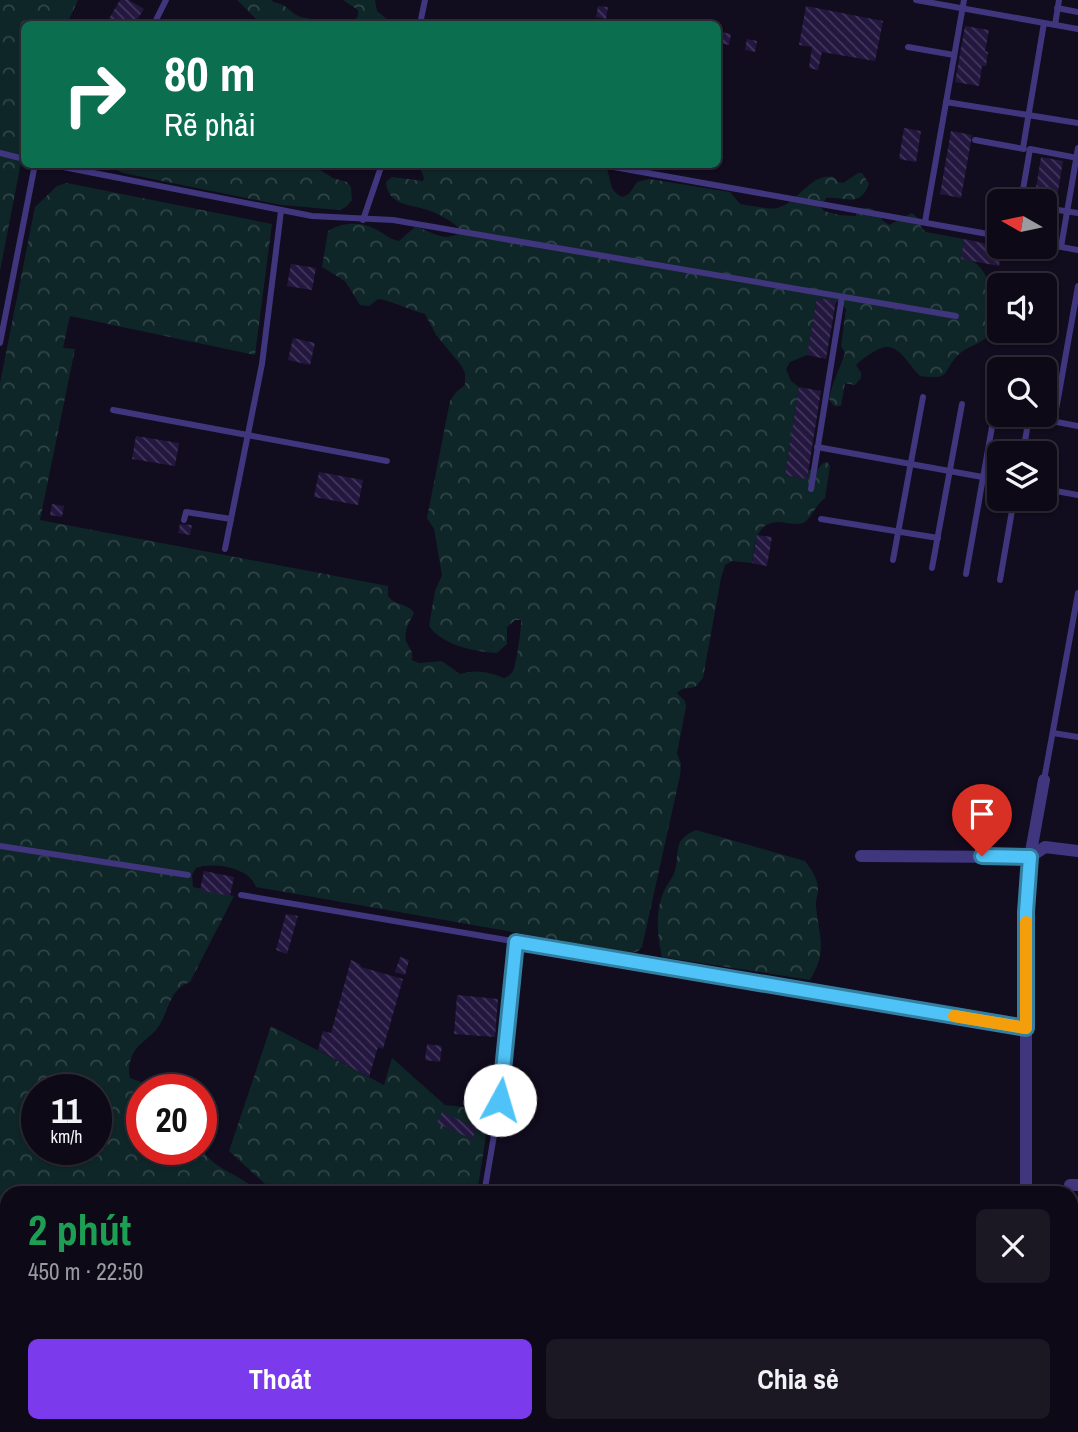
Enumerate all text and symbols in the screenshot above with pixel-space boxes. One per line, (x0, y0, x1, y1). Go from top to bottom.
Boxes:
text: 80 m (164, 40, 256, 106)
icon: right (49, 49, 140, 140)
text: Rẽ phải (164, 103, 256, 146)
north arrow (987, 189, 1057, 259)
map controls (987, 189, 1057, 511)
button: sound (987, 273, 1057, 343)
button: search (987, 357, 1057, 427)
button: layers (987, 441, 1057, 511)
pin (952, 784, 1012, 856)
icon: arrive (963, 795, 1001, 833)
position arrow (463, 1063, 537, 1137)
speed limit sign: 20 (126, 1074, 217, 1165)
text: 11 (51, 1087, 82, 1134)
text: km/h (51, 1124, 83, 1149)
text: 2 phút (28, 1202, 131, 1258)
button: close (976, 1209, 1050, 1283)
text: 450 m · 22:50 (28, 1256, 143, 1287)
button: Thoát (28, 1339, 532, 1419)
button: Chia sẻ (546, 1339, 1050, 1419)

